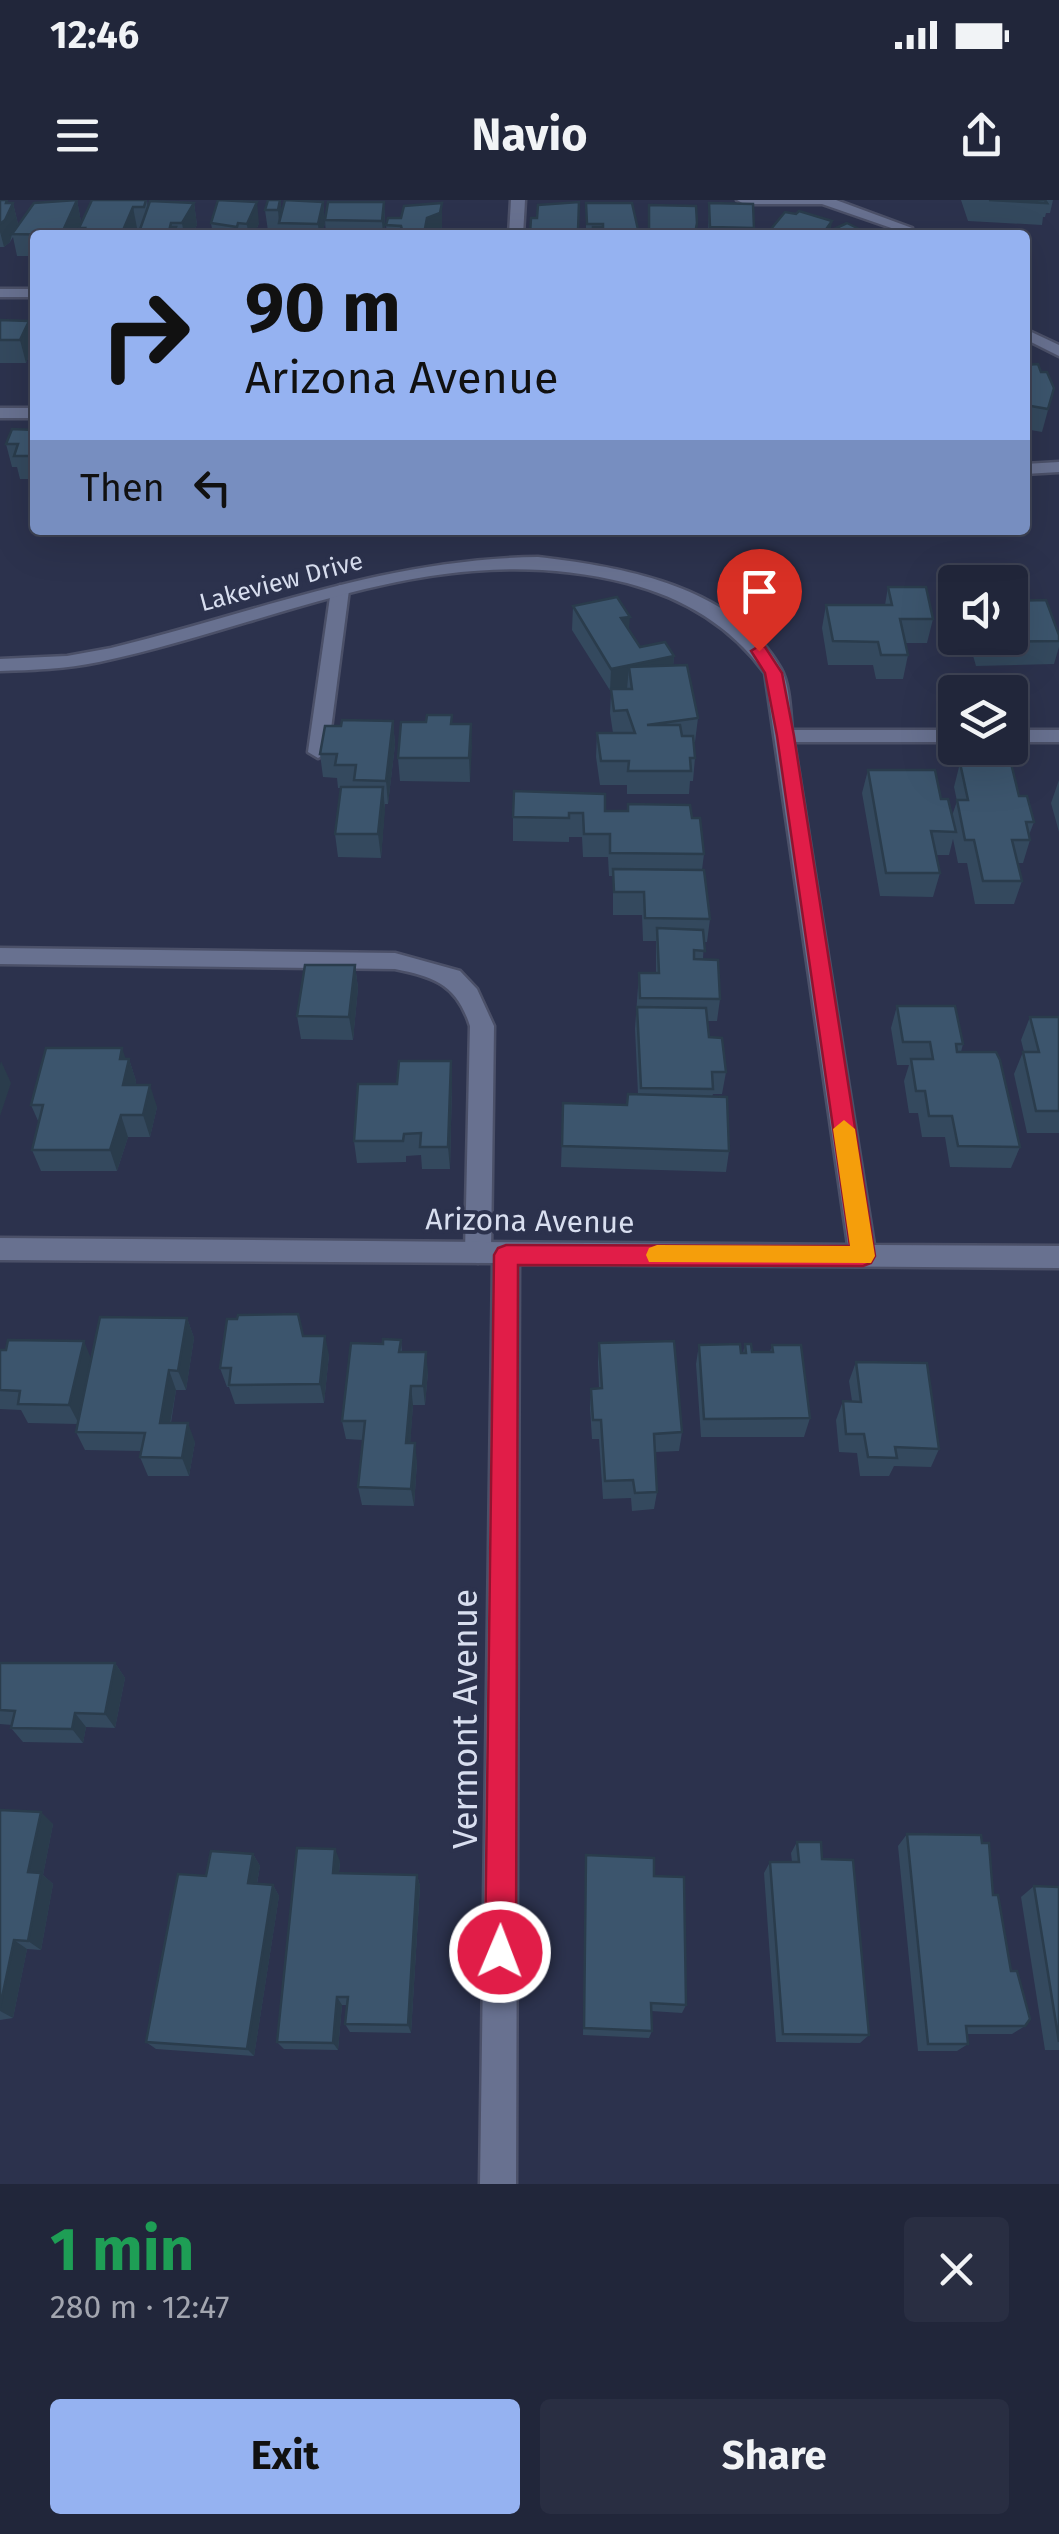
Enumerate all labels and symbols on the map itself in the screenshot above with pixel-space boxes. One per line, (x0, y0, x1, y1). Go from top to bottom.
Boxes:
street label: Lakeview Drive (196, 546, 366, 618)
pin (717, 549, 802, 652)
street label: Arizona Avenue (425, 1201, 635, 1241)
street label: Vermont Avenue (444, 1589, 486, 1849)
position arrow (448, 1900, 552, 2004)

